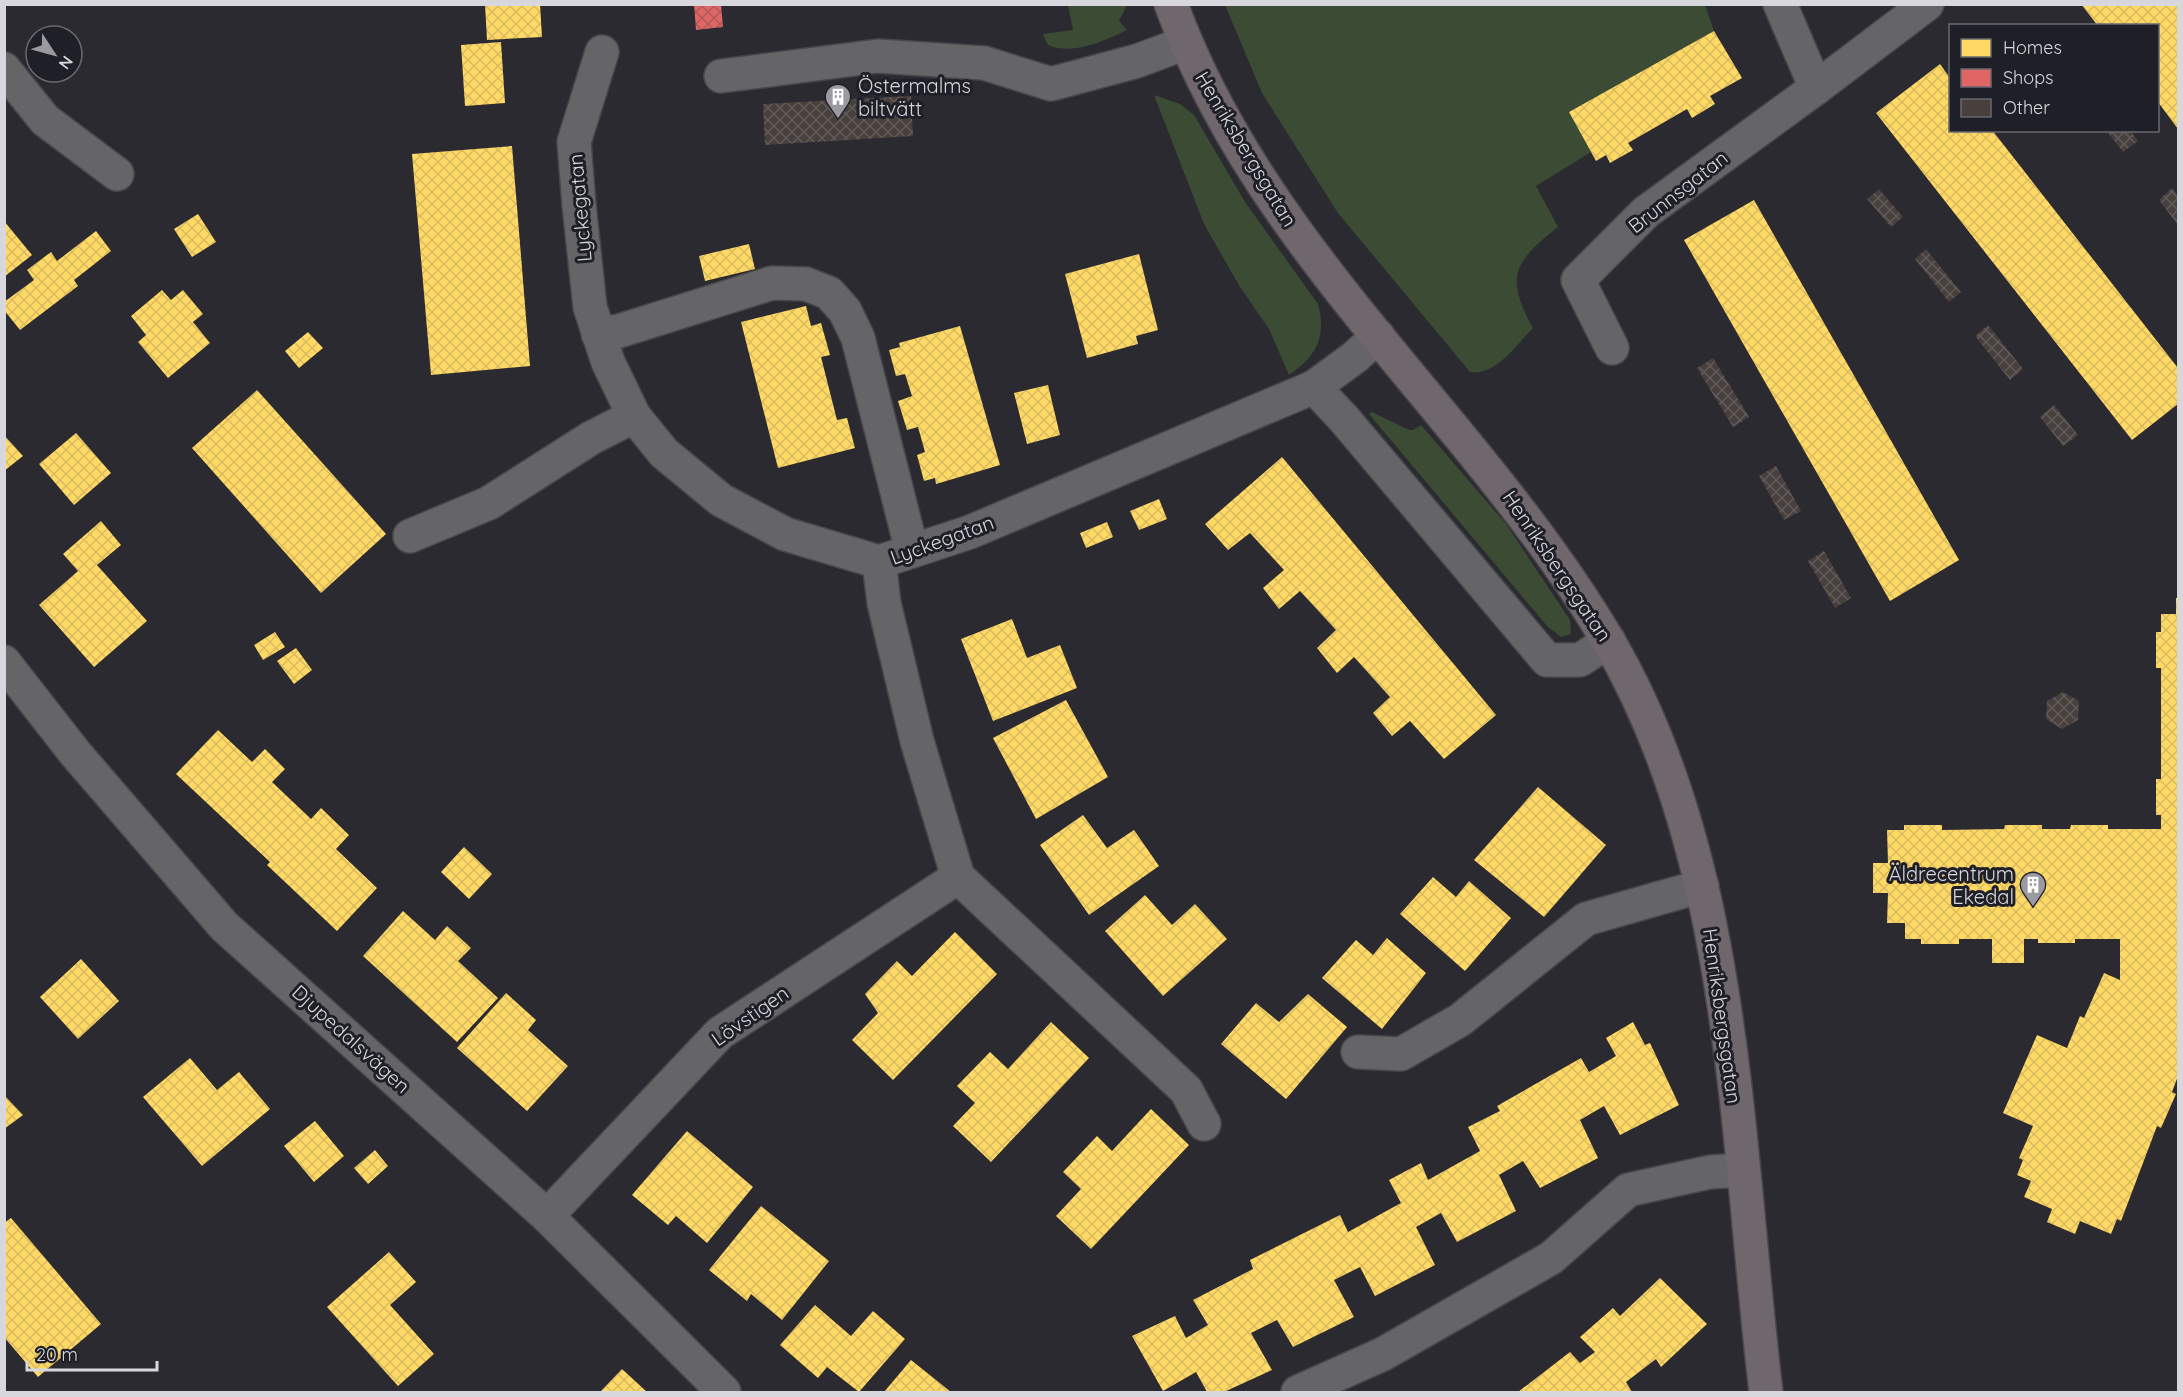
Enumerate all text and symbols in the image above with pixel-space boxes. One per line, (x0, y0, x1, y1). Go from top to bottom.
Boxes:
north arrow (24, 24, 84, 84)
legend (1949, 24, 2159, 132)
text: Homes (2003, 36, 2062, 59)
text: N (55, 52, 78, 73)
text: Shops (2003, 66, 2054, 89)
street label: Henriksbergsgatan (1190, 67, 1303, 231)
place label: Östermalms biltvätt (858, 73, 971, 121)
building icon: Östermalms biltvätt (823, 82, 853, 120)
text: Other (2003, 96, 2050, 119)
street label: Brunnsgatan (1623, 145, 1732, 238)
street label: Lyckegatan (562, 153, 597, 263)
street label: Henriksbergsgatan (1498, 485, 1617, 646)
street label: Lyckegatan (887, 509, 997, 570)
place label: Äldrecentrum Ekedal (1889, 861, 2014, 909)
building icon: Äldrecentrum Ekedal (2018, 870, 2048, 908)
street label: Henriksbergsgatan (1698, 927, 1747, 1105)
street label: Djupedalsvägen (287, 979, 416, 1098)
street label: Lövstigen (706, 980, 793, 1051)
scale bar (27, 1334, 158, 1372)
text: 20 m (36, 1343, 78, 1366)

